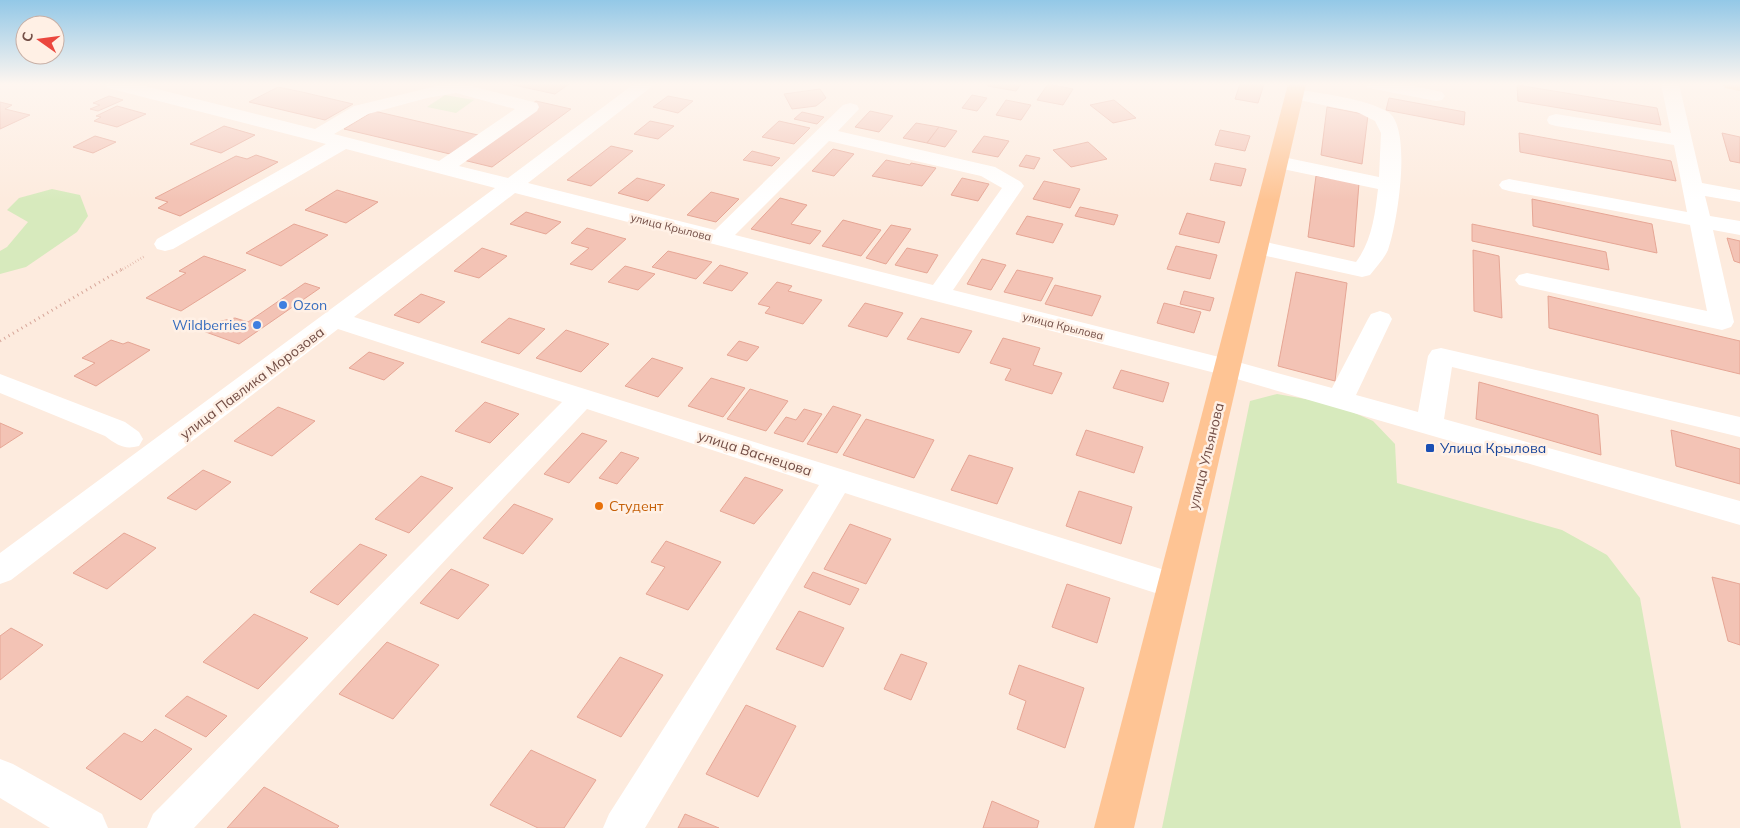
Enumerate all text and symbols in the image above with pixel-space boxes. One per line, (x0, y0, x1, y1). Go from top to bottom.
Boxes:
north arrow (15, 15, 65, 65)
text: С (17, 30, 37, 44)
street label: улица Крылова (629, 210, 713, 244)
place label: Ozon (293, 296, 327, 314)
marker: Ozon (277, 299, 289, 311)
street label: улица Крылова (1021, 309, 1105, 343)
place label: Wildberries (172, 316, 247, 334)
marker: Wildberries (251, 319, 263, 331)
street label: улица Павлика Морозова (176, 323, 328, 443)
street label: улица Ульянова (1184, 401, 1228, 511)
street label: улица Васнецова (696, 426, 814, 480)
place label: Улица Крылова (1439, 439, 1546, 457)
marker: Улица Крылова (1424, 442, 1436, 454)
place label: Студент (609, 497, 664, 515)
marker: Студент (593, 500, 605, 512)

